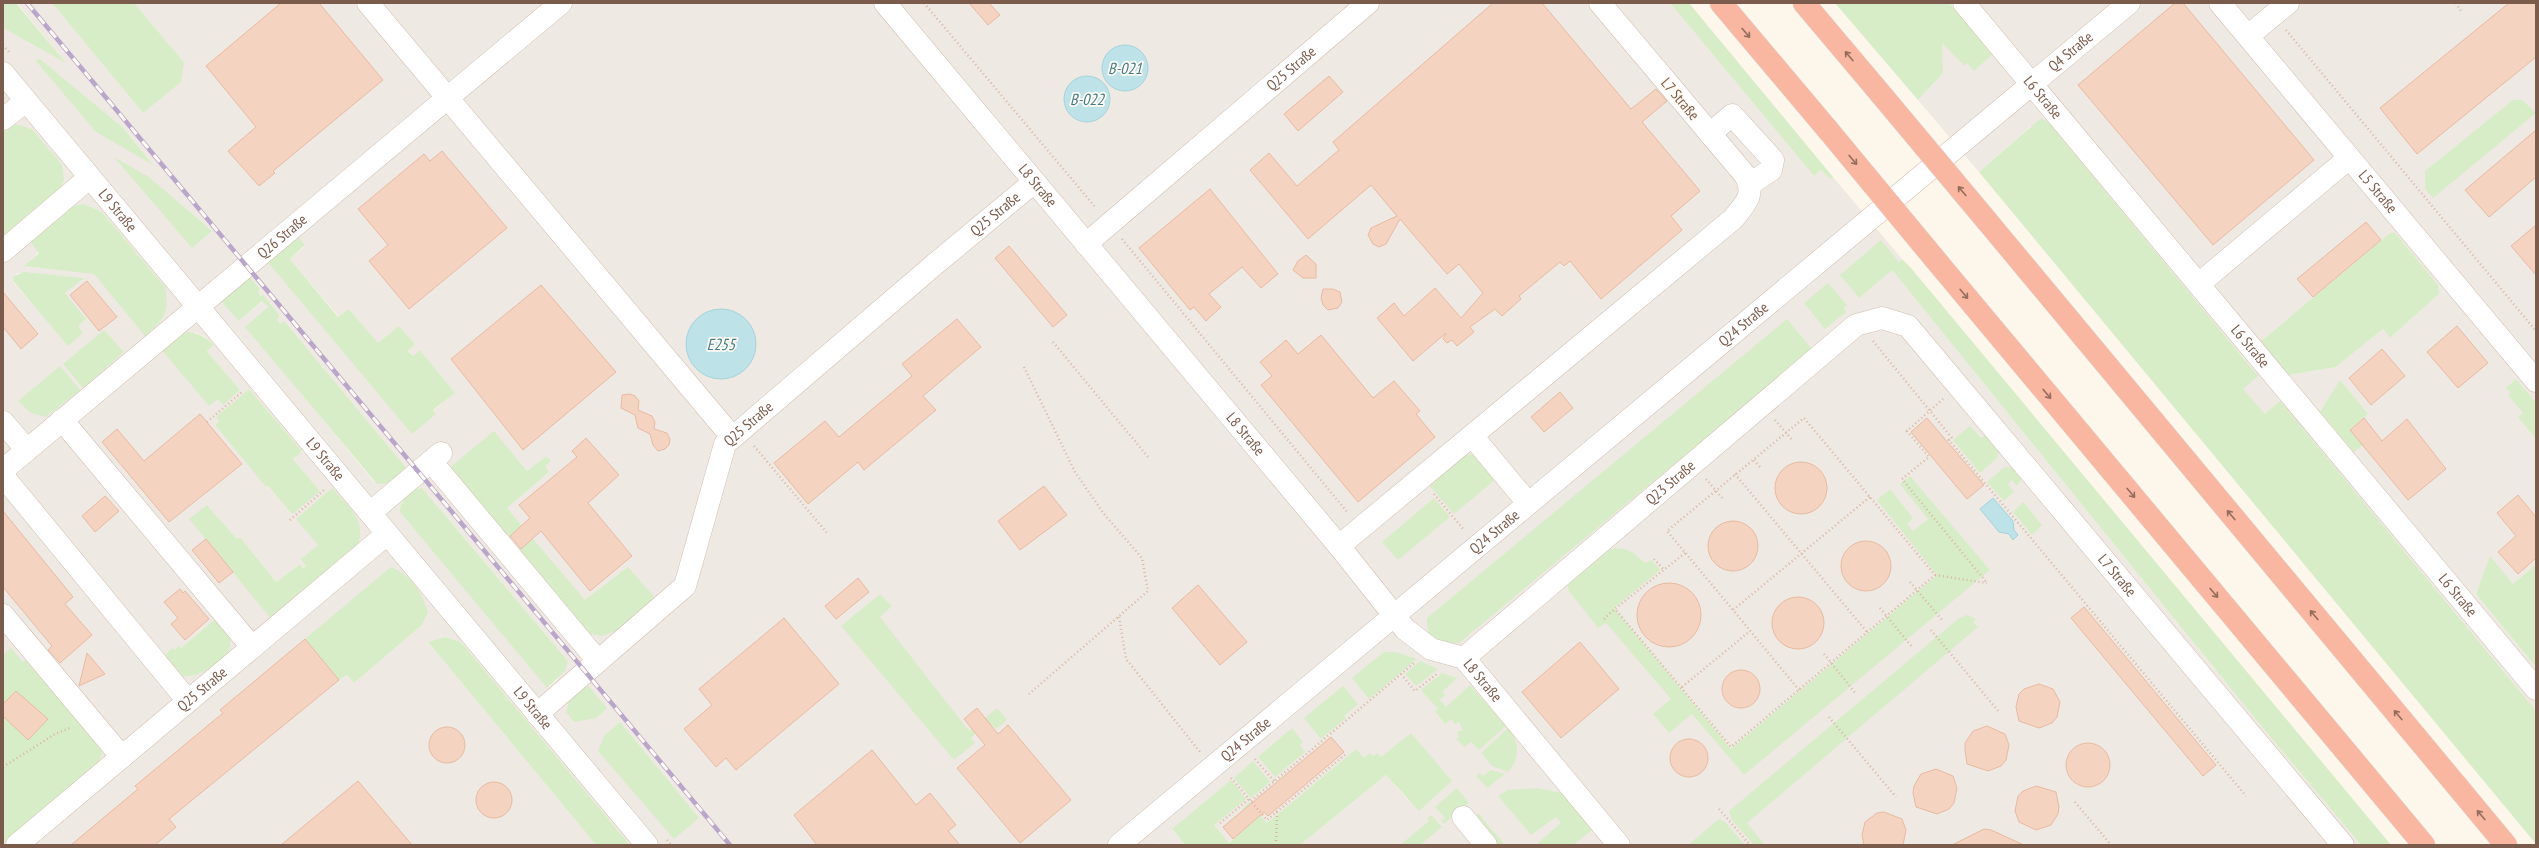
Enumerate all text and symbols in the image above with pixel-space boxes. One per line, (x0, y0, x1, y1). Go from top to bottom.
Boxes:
street label: Q4 Straße (2044, 27, 2097, 75)
one-way arrow (1742, 28, 1751, 38)
street label: Q25 Straße (1262, 42, 1320, 95)
one-way arrow (1844, 51, 1853, 62)
water label: B-021 (1108, 58, 1143, 78)
street label: L6 Straße (2020, 72, 2067, 123)
street label: L7 Straße (1657, 74, 1704, 124)
water label: B-022 (1070, 89, 1106, 109)
one-way arrow (1849, 155, 1858, 166)
street label: L8 Straße (1015, 160, 1062, 211)
street label: L5 Straße (2355, 166, 2402, 217)
street label: L9 Straße (95, 185, 141, 236)
one-way arrow (1958, 186, 1967, 197)
street label: Q25 Straße (966, 188, 1024, 240)
street label: Q26 Straße (253, 210, 311, 262)
one-way arrow (1959, 288, 1968, 299)
street label: Q24 Straße (1714, 298, 1772, 350)
street label: L6 Straße (2227, 321, 2274, 371)
water label: E255 (707, 334, 737, 354)
one-way arrow (2043, 388, 2052, 399)
street label: Q25 Straße (719, 397, 777, 450)
street label: L8 Straße (1222, 408, 1269, 459)
street label: L9 Straße (302, 433, 349, 484)
street label: Q23 Straße (1642, 456, 1699, 509)
one-way arrow (2126, 488, 2135, 499)
street label: Q24 Straße (1465, 505, 1523, 558)
one-way arrow (2227, 510, 2236, 520)
street label: L7 Straße (2094, 550, 2141, 600)
street label: L6 Straße (2435, 569, 2482, 620)
one-way arrow (2210, 588, 2219, 599)
one-way arrow (2310, 610, 2319, 620)
street label: L8 Straße (1460, 655, 1506, 706)
street label: Q25 Straße (173, 663, 231, 715)
street label: L9 Straße (510, 682, 557, 733)
one-way arrow (2393, 710, 2402, 720)
street label: Q24 Straße (1217, 713, 1274, 765)
one-way arrow (2476, 810, 2485, 820)

